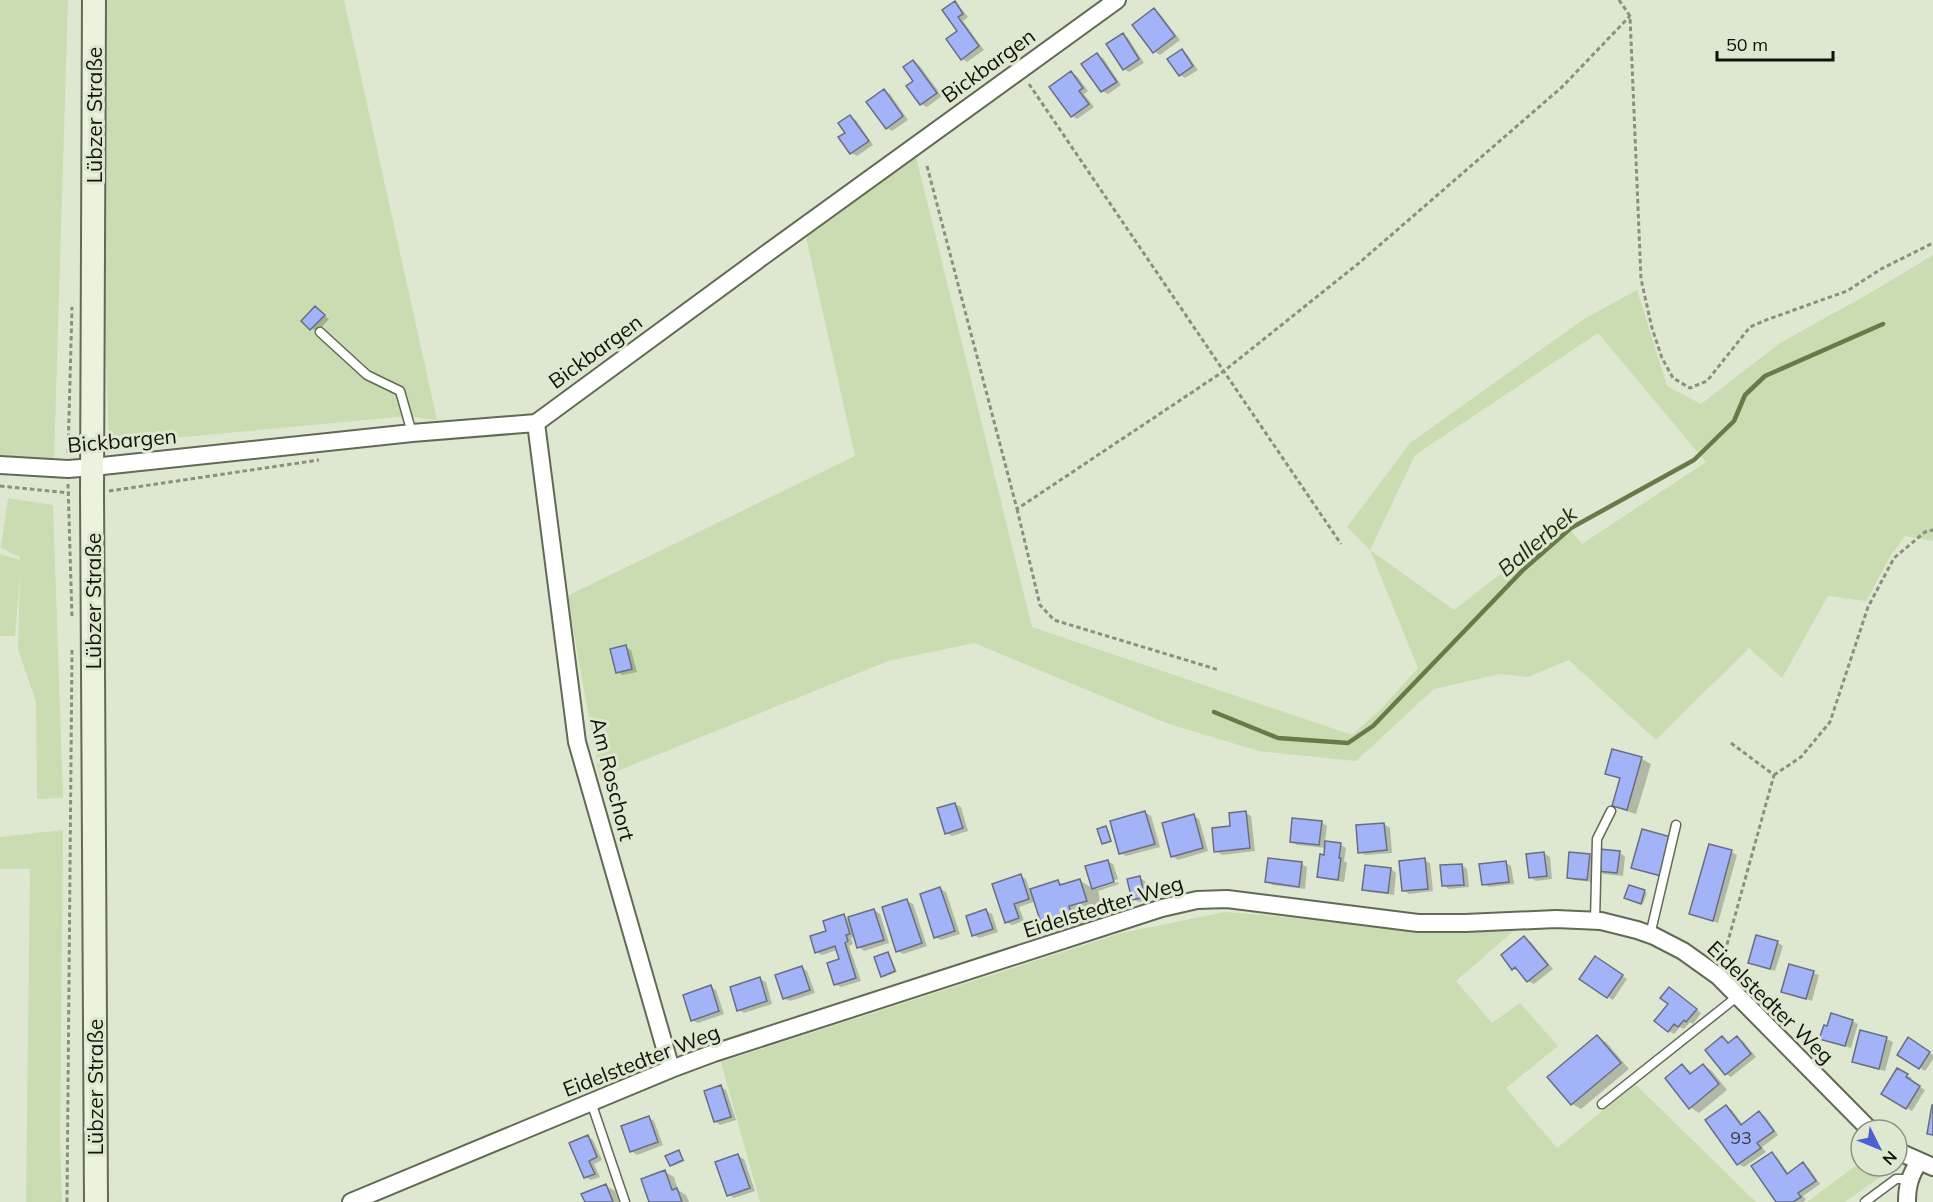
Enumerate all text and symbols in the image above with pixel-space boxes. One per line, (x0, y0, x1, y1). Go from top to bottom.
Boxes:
street label: Bickbargen (936, 22, 1040, 108)
scale bar (1717, 24, 1832, 62)
text: 50 m (1726, 33, 1768, 56)
street label: Lübzer Straße (81, 47, 107, 183)
street label: Bickbargen (543, 308, 647, 394)
street label: Bickbargen (66, 422, 178, 458)
water label: Ballerbek (1492, 499, 1583, 582)
street label: Lübzer Straße (80, 533, 106, 669)
street label: Am Roschort (585, 715, 641, 843)
street label: Eidelstedter Weg (1020, 869, 1186, 943)
street label: Eidelstedter Weg (1702, 935, 1840, 1069)
street label: Eidelstedter Weg (559, 1018, 723, 1102)
street label: Lübzer Straße (82, 1019, 108, 1155)
north arrow (1849, 1118, 1909, 1178)
house number: 93 (1730, 1126, 1752, 1149)
text: N (1879, 1147, 1901, 1169)

